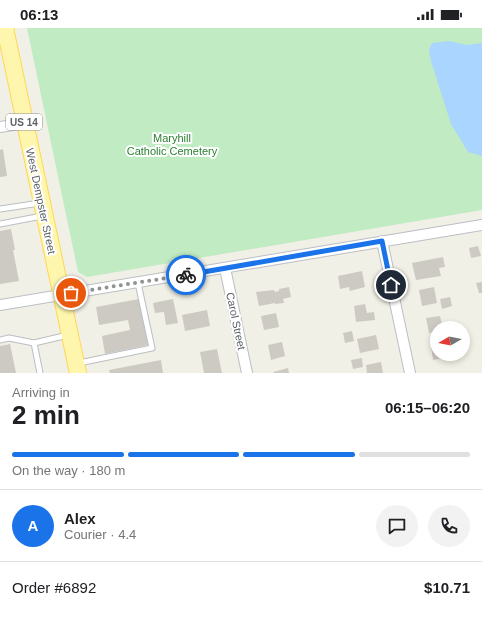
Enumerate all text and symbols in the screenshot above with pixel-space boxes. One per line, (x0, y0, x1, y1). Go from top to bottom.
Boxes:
text: 06:13 (20, 6, 58, 23)
road number: US 14 (6, 114, 42, 130)
park label: Maryhill Catholic Cemetery (127, 132, 218, 157)
street label: West Dempster Street (24, 147, 58, 255)
courier (166, 255, 206, 295)
icon: bike (175, 264, 197, 286)
pin (374, 268, 408, 302)
icon: home (380, 274, 402, 296)
pin (54, 276, 88, 310)
icon: bag (60, 282, 82, 304)
street label: Carol Street (224, 291, 248, 351)
north arrow (430, 321, 470, 361)
map controls (430, 321, 470, 361)
text: Arriving in (12, 385, 70, 400)
text: 06:15–06:20 (385, 399, 470, 416)
text: 2 min (12, 400, 80, 430)
text: On the way · 180 m (12, 463, 125, 478)
button: chat (376, 505, 418, 547)
button: phone (428, 505, 470, 547)
text: Alex (64, 510, 96, 527)
text: A (28, 517, 38, 534)
text: Courier · 4.4 (64, 527, 136, 542)
text: Order #6892 (12, 579, 96, 596)
text: $10.71 (424, 579, 470, 596)

